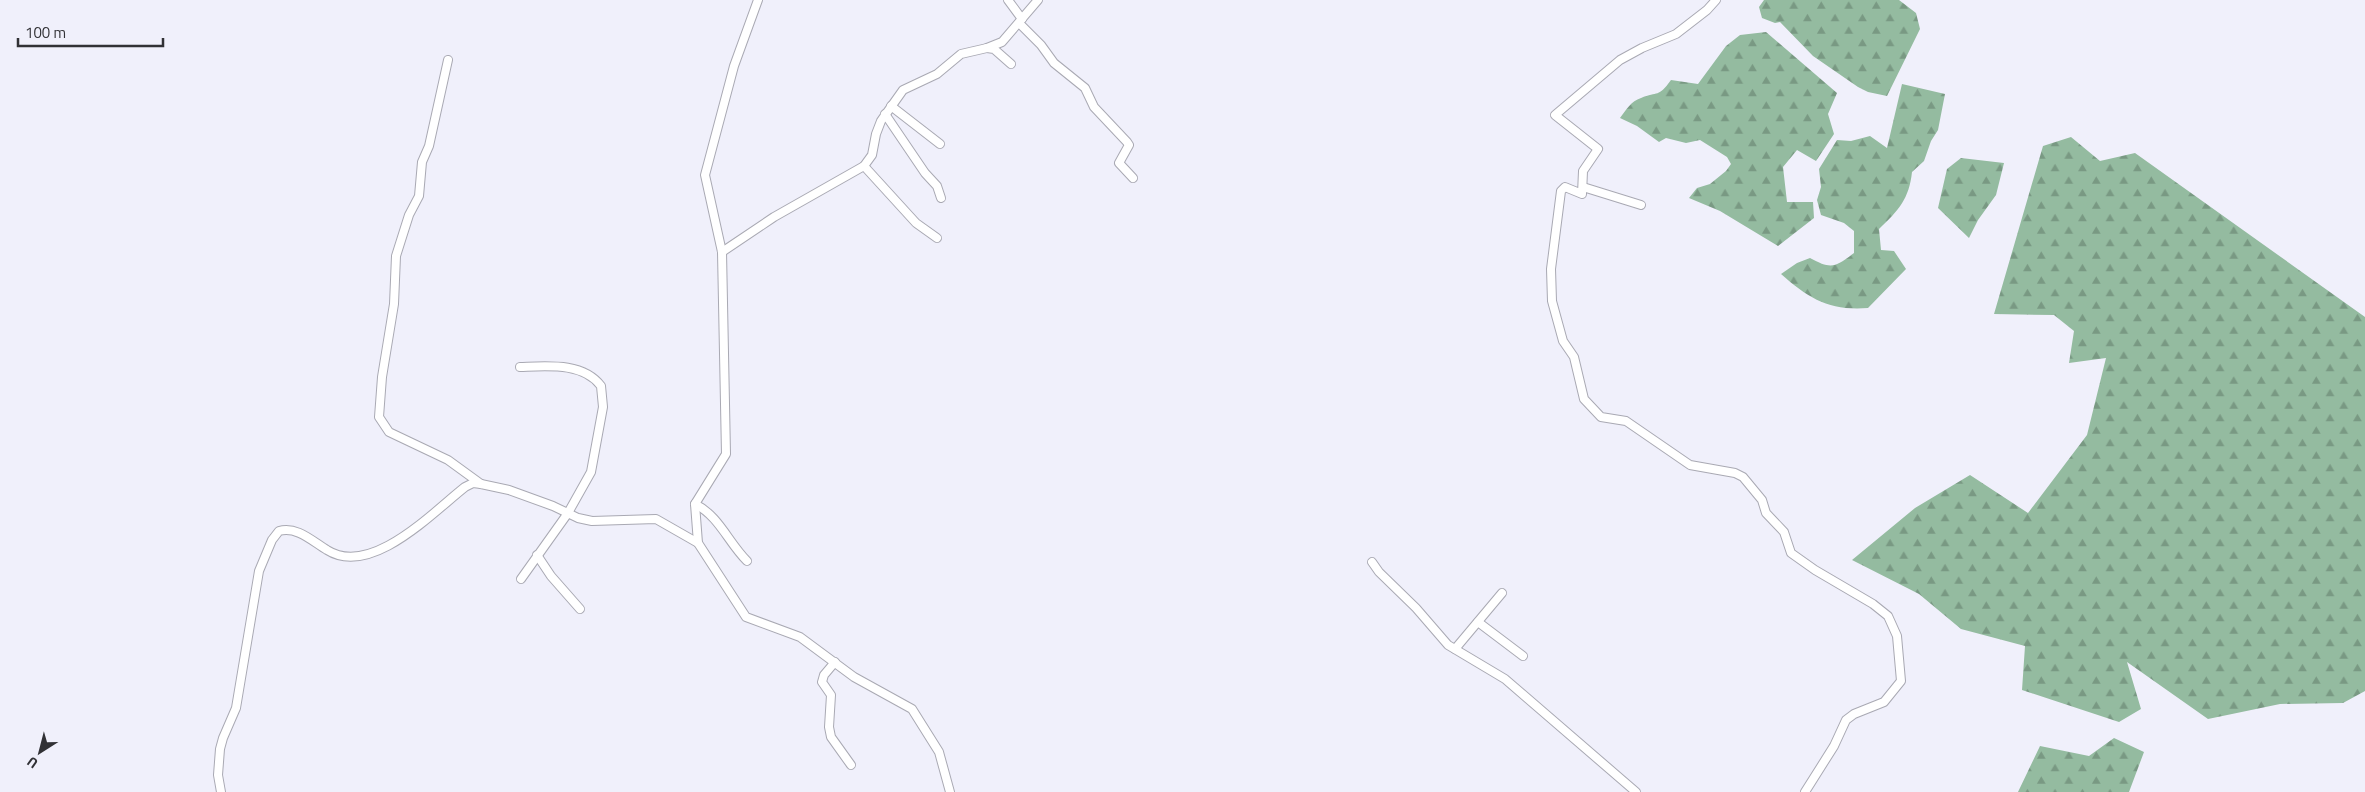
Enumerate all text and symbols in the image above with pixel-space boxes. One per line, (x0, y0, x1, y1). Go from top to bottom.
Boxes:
scale bar (18, 15, 162, 47)
text: 100 m (25, 21, 66, 44)
north arrow (15, 727, 65, 777)
text: U (22, 752, 42, 774)

